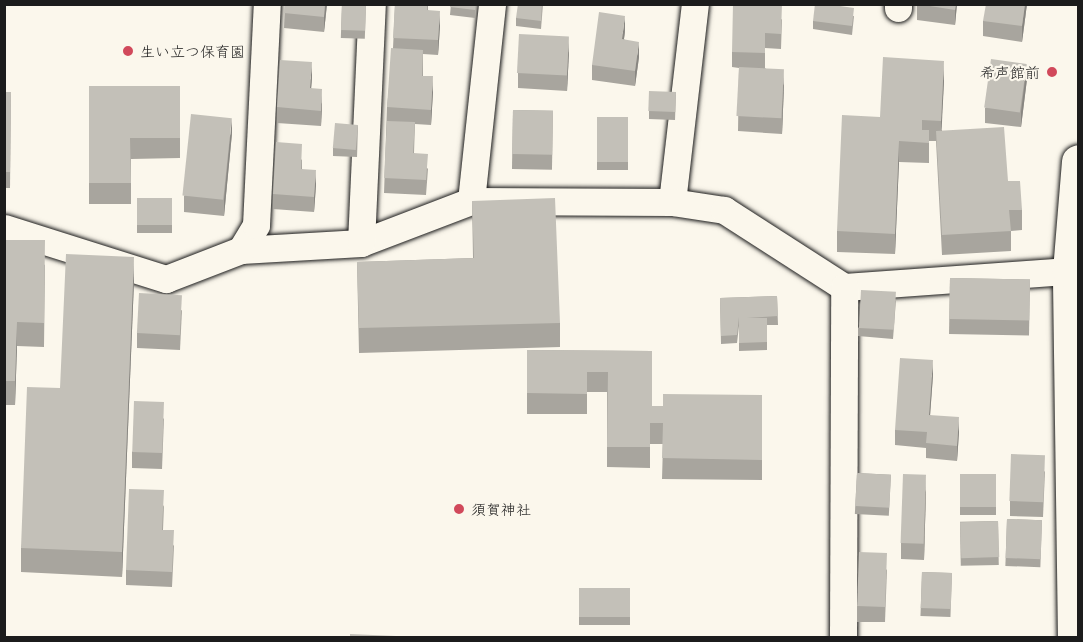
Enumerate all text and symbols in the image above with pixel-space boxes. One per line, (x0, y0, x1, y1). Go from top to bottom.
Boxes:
place label: 生い立つ保育園 (140, 42, 245, 60)
marker: 生い立つ保育園 (121, 44, 135, 58)
place label: 希声館前 (980, 63, 1040, 81)
marker: 希声館前 (1045, 65, 1059, 79)
place label: 須賀神社 (471, 500, 531, 518)
marker: 須賀神社 (452, 502, 466, 516)

